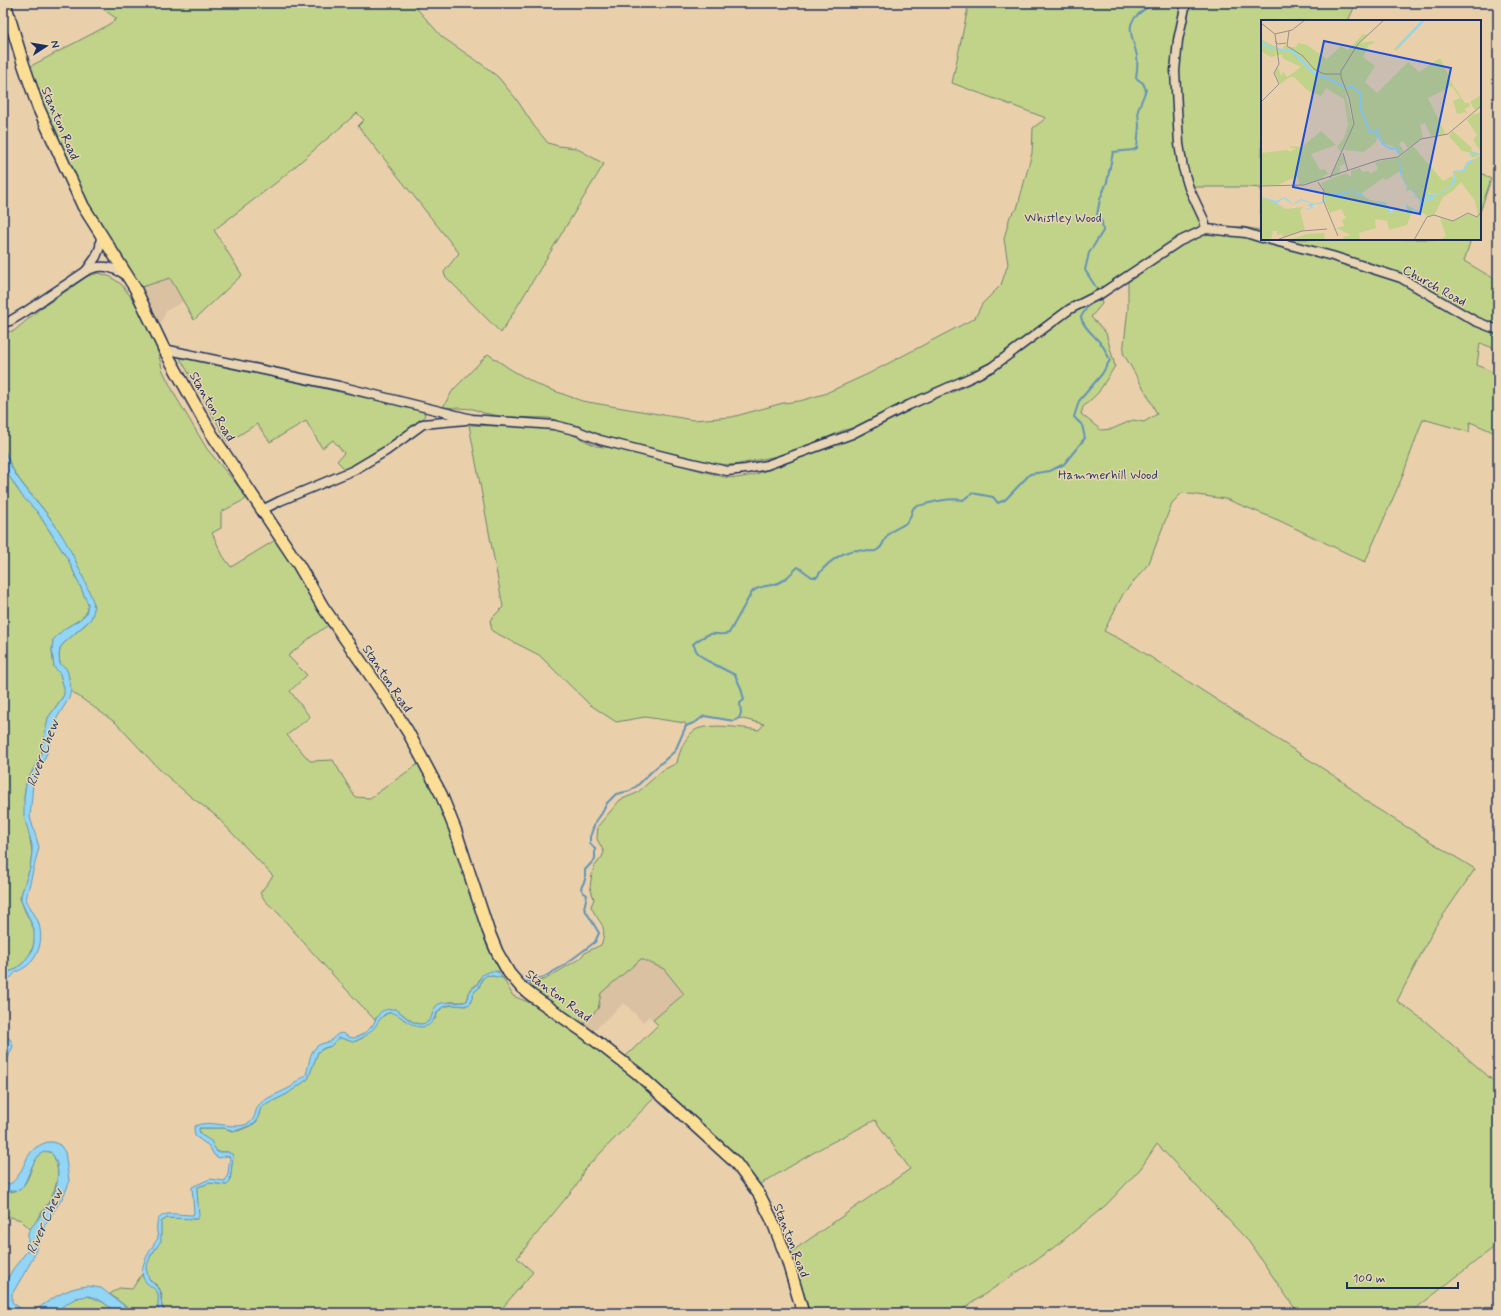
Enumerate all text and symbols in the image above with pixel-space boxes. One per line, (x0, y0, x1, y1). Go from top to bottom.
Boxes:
inset map (1261, 20, 1481, 240)
north arrow (26, 26, 66, 66)
text: N (47, 39, 62, 49)
street label: Stanton Road (37, 84, 83, 163)
park label: Whistley Wood (1024, 210, 1102, 227)
street label: Church Road (1399, 262, 1469, 311)
street label: Stanton Road (185, 369, 239, 445)
park label: Hammerhill Wood (1058, 467, 1158, 484)
street label: Stanton Road (358, 642, 416, 716)
water label: River Chew (23, 717, 64, 789)
street label: Stanton Road (522, 966, 594, 1026)
water label: River Chew (22, 1185, 68, 1257)
street label: Stanton Road (769, 1201, 813, 1280)
scale bar (1347, 1264, 1458, 1290)
text: 100 m (1353, 1271, 1385, 1287)

